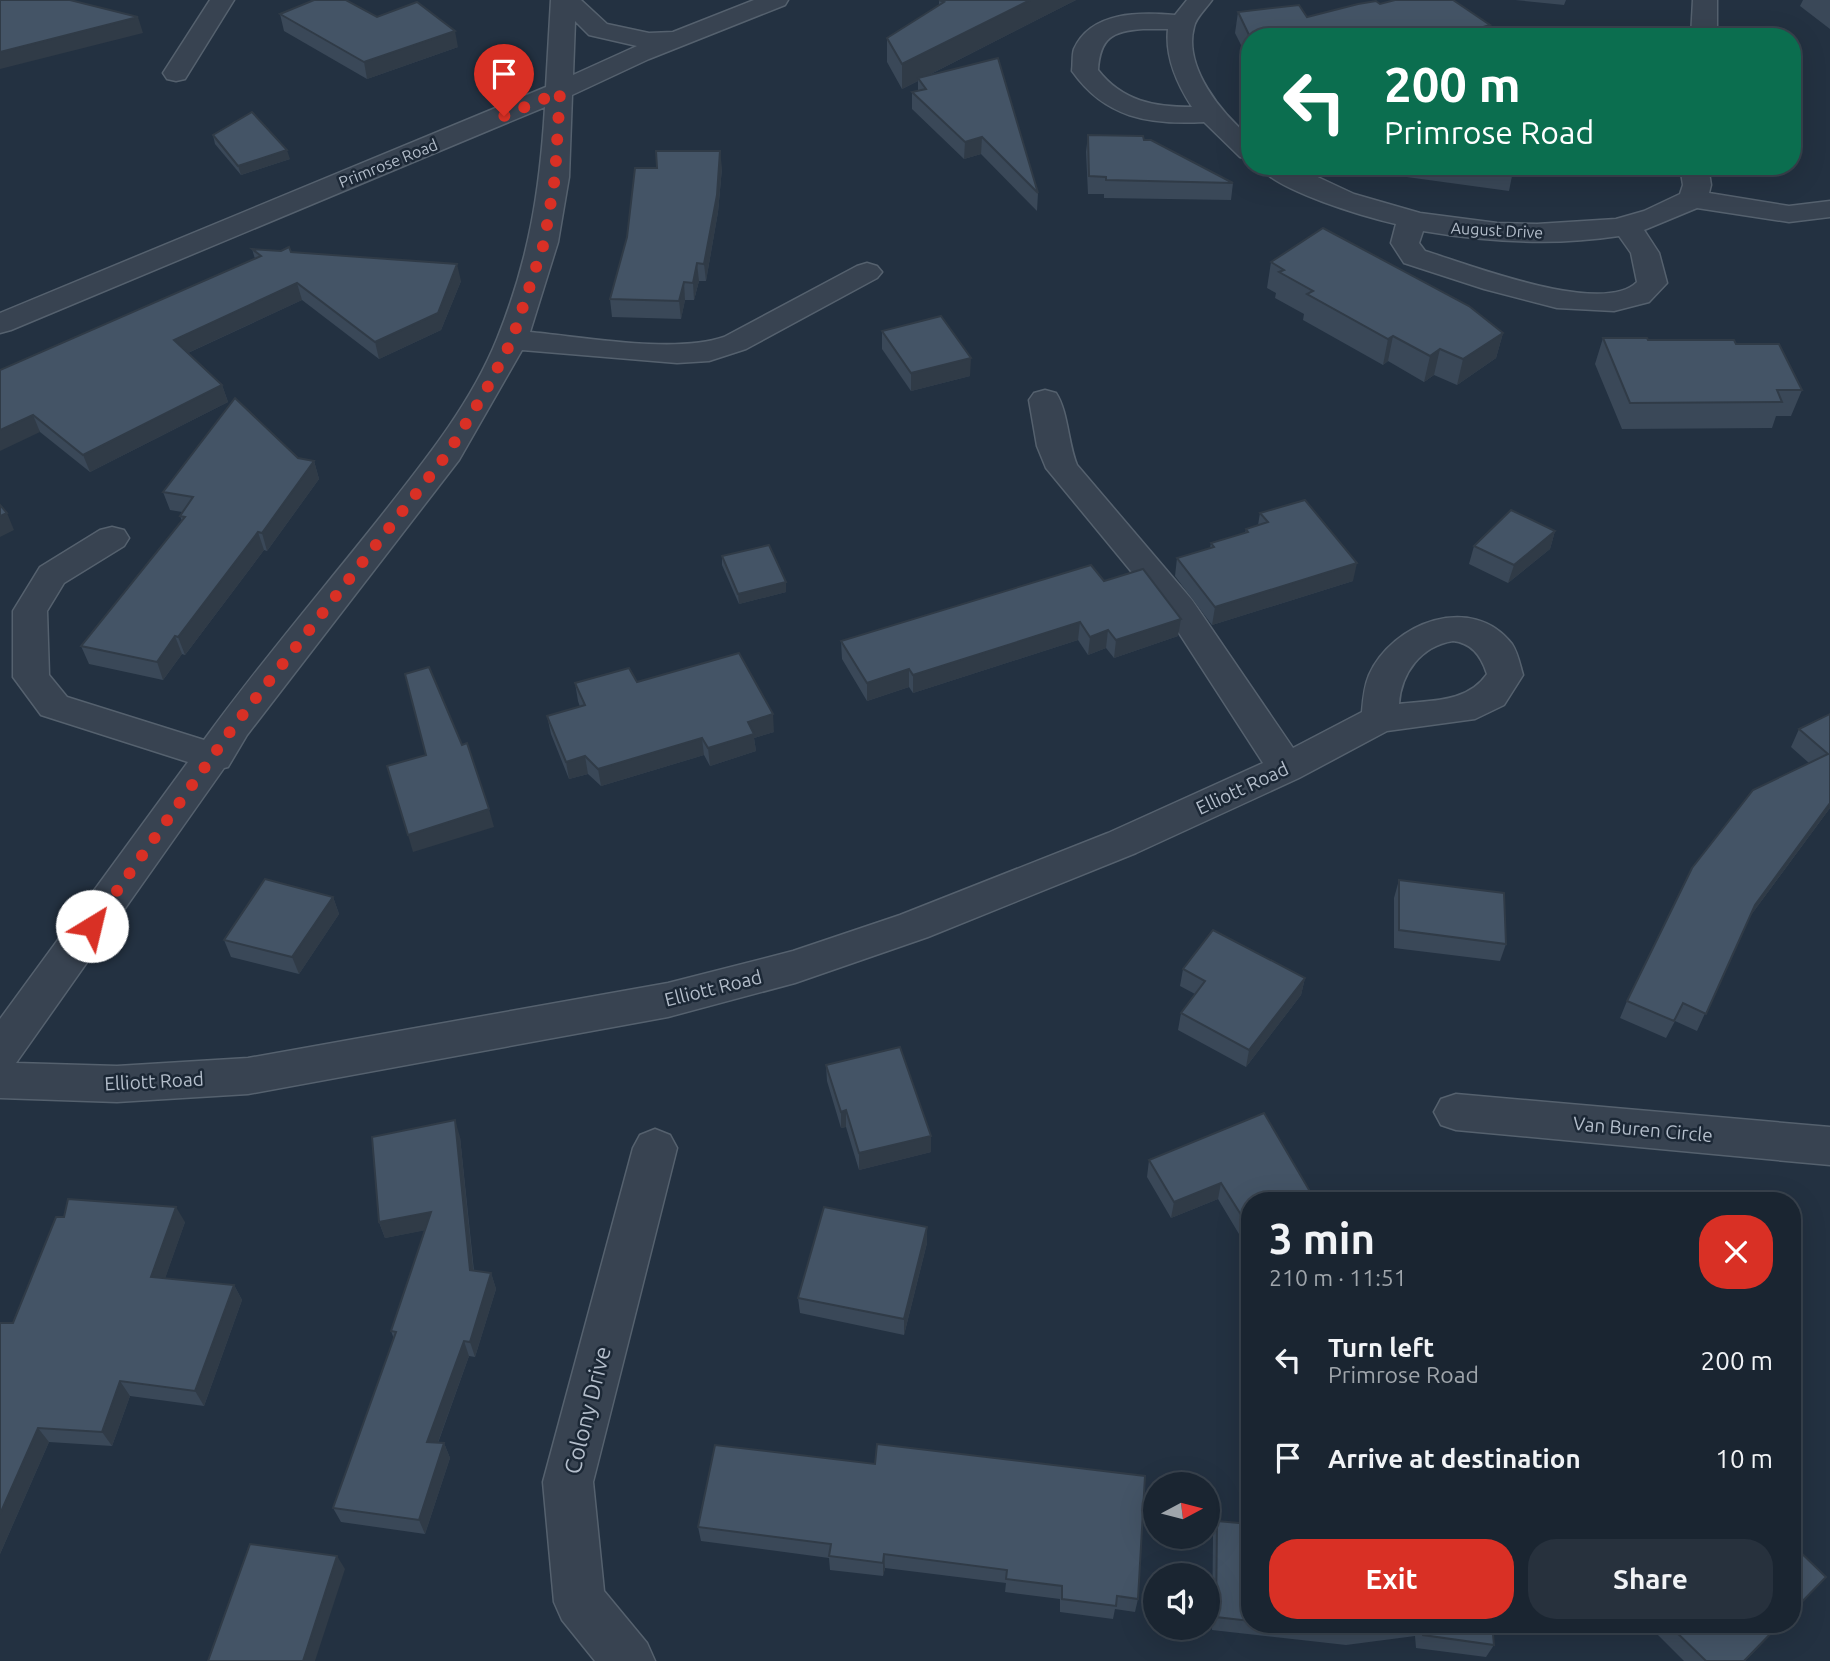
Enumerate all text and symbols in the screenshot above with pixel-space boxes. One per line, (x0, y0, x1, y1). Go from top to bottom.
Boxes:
pin (474, 44, 534, 116)
icon: arrive (485, 55, 523, 93)
icon: left (1269, 56, 1360, 147)
text: 200 m (1384, 56, 1521, 111)
text: Primrose Road (1384, 114, 1594, 150)
street label: Primrose Road (336, 135, 440, 191)
street label: August Drive (1450, 219, 1544, 241)
street label: Elliott Road (1192, 757, 1292, 819)
position arrow (55, 889, 129, 963)
street label: Elliott Road (662, 965, 764, 1011)
street label: Elliott Road (104, 1067, 204, 1095)
street label: Van Buren Circle (1572, 1112, 1714, 1146)
text: 3 min (1269, 1215, 1375, 1262)
button: close (1699, 1215, 1773, 1289)
text: 210 m · 11:51 (1269, 1265, 1407, 1290)
text: Turn left (1328, 1333, 1434, 1362)
icon: left (1269, 1341, 1307, 1379)
street label: Colony Drive (559, 1344, 615, 1476)
text: 200 m (1701, 1346, 1773, 1375)
text: Primrose Road (1328, 1362, 1479, 1387)
icon: arrive (1269, 1439, 1307, 1477)
text: Arrive at destination (1328, 1444, 1581, 1473)
text: 10 m (1715, 1444, 1773, 1473)
north arrow (1143, 1472, 1220, 1549)
map controls (1143, 1472, 1220, 1640)
button: Exit (1269, 1539, 1514, 1619)
button: Share (1528, 1539, 1773, 1619)
button: sound (1143, 1563, 1220, 1640)

